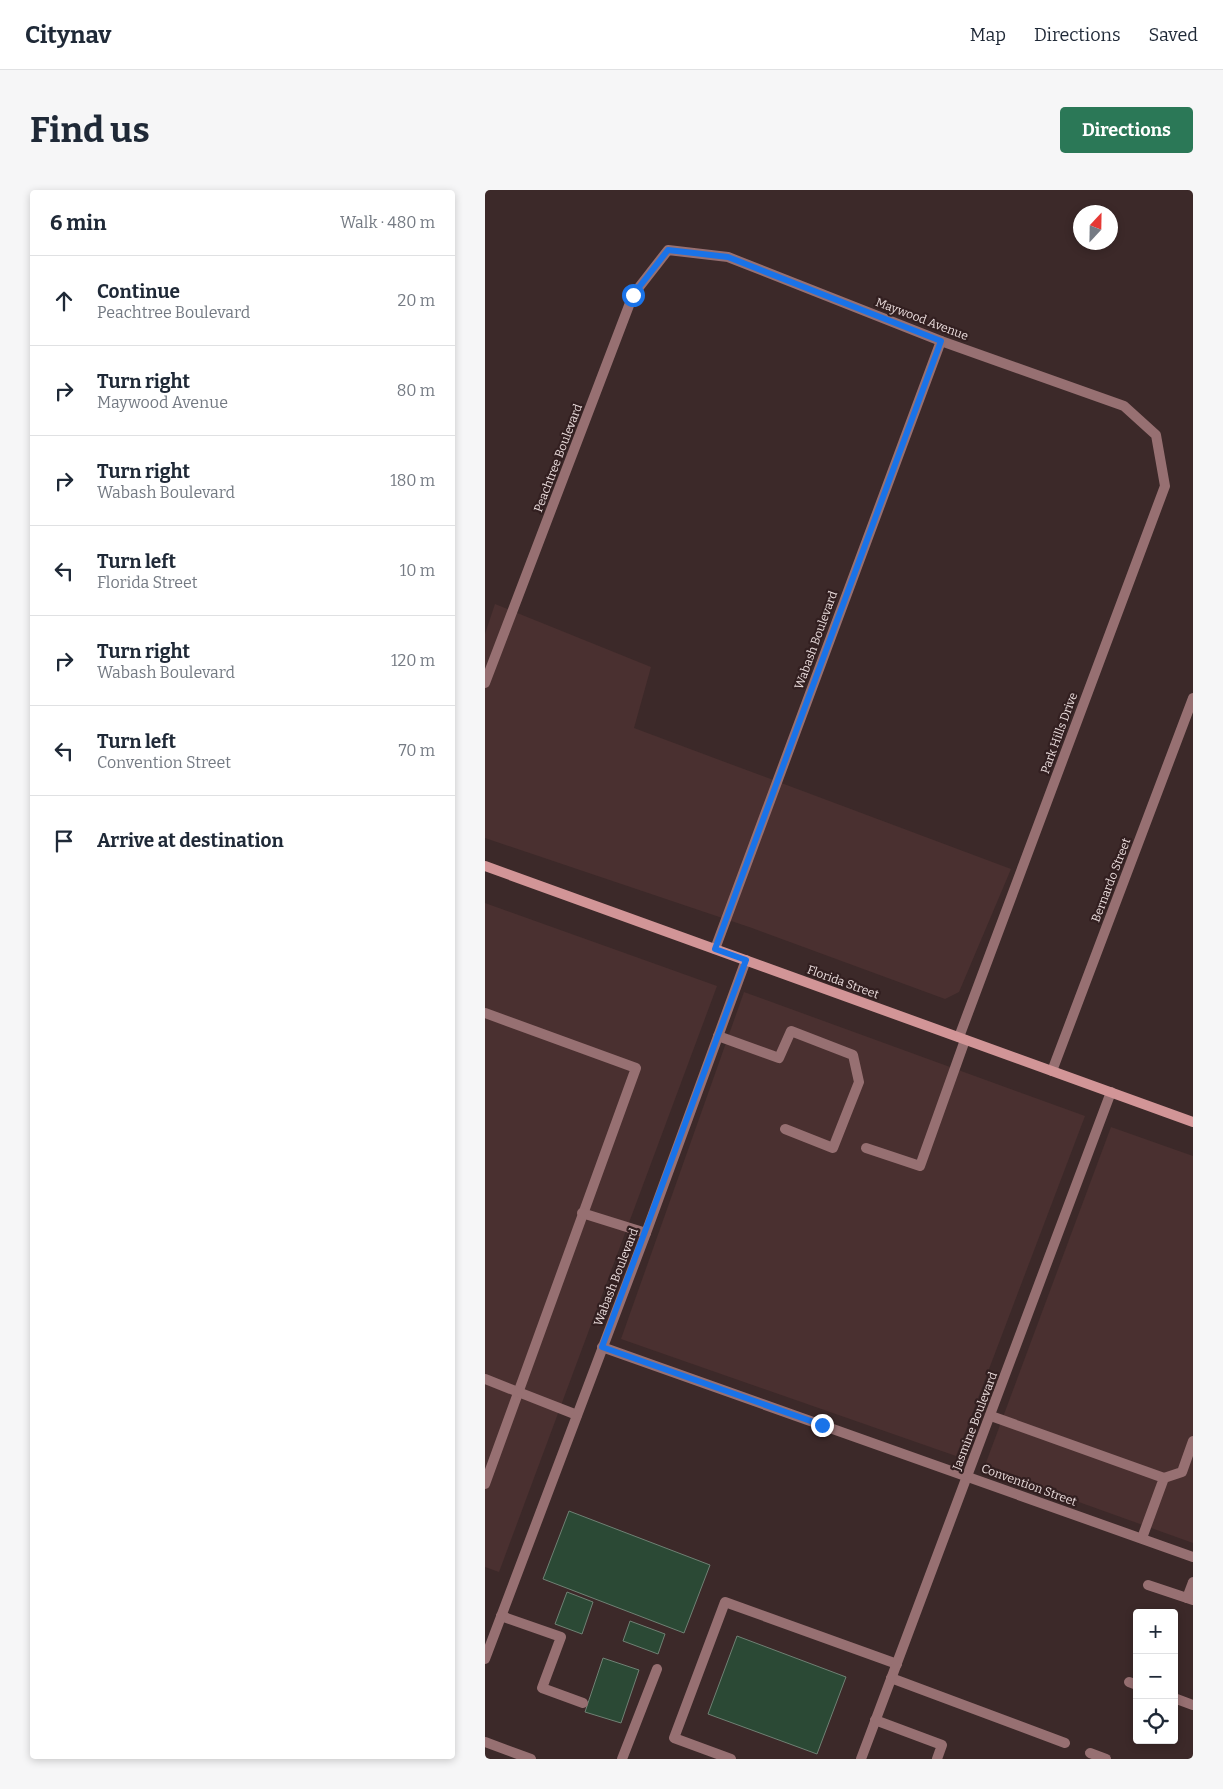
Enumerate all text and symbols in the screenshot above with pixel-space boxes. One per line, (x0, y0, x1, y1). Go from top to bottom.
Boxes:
text: Citynav (25, 21, 111, 49)
text: Map (970, 24, 1006, 46)
text: Directions (1034, 24, 1121, 46)
text: Saved (1149, 24, 1198, 46)
button: Directions (1060, 107, 1193, 153)
text: Find us (30, 109, 150, 151)
north arrow (1073, 205, 1118, 250)
text: 6 min (50, 210, 106, 236)
text: Walk · 480 m (340, 213, 435, 232)
text: Continue (97, 280, 180, 303)
route start (622, 284, 645, 307)
icon: ahead (50, 287, 78, 315)
text: 20 m (398, 291, 435, 310)
street label: Maywood Avenue (874, 295, 970, 343)
text: Peachtree Boulevard (97, 303, 250, 322)
text: Turn right (97, 370, 190, 393)
icon: right (50, 377, 78, 405)
text: 80 m (397, 381, 435, 400)
text: Maywood Avenue (97, 393, 228, 412)
street label: Peachtree Boulevard (531, 402, 585, 514)
text: Turn right (97, 460, 190, 483)
icon: right (50, 467, 78, 495)
text: 180 m (390, 471, 435, 490)
text: Wabash Boulevard (97, 483, 235, 502)
text: Turn left (97, 550, 176, 573)
icon: left (50, 557, 78, 585)
text: 10 m (400, 561, 435, 580)
text: Florida Street (97, 573, 198, 592)
street label: Wabash Boulevard (792, 589, 840, 691)
text: Turn right (97, 640, 190, 663)
icon: right (50, 647, 78, 675)
text: 120 m (391, 651, 435, 670)
text: Wabash Boulevard (97, 663, 235, 682)
street label: Park Hills Drive (1038, 690, 1080, 776)
text: Turn left (97, 730, 176, 753)
icon: left (50, 737, 78, 765)
text: 70 m (399, 741, 435, 760)
text: Convention Street (97, 753, 231, 772)
icon: arrive (50, 827, 78, 855)
text: Arrive at destination (97, 829, 284, 852)
street label: Bernardo Street (1089, 835, 1134, 924)
street label: Florida Street (805, 963, 881, 1002)
street label: Wabash Boulevard (591, 1226, 641, 1328)
street label: Jasmine Boulevard (949, 1370, 1000, 1473)
route end (811, 1414, 834, 1437)
street label: Convention Street (979, 1461, 1079, 1509)
map controls (1133, 1609, 1178, 1744)
button: + (1133, 1609, 1178, 1654)
button: − (1133, 1654, 1178, 1699)
button: locate (1133, 1699, 1178, 1744)

